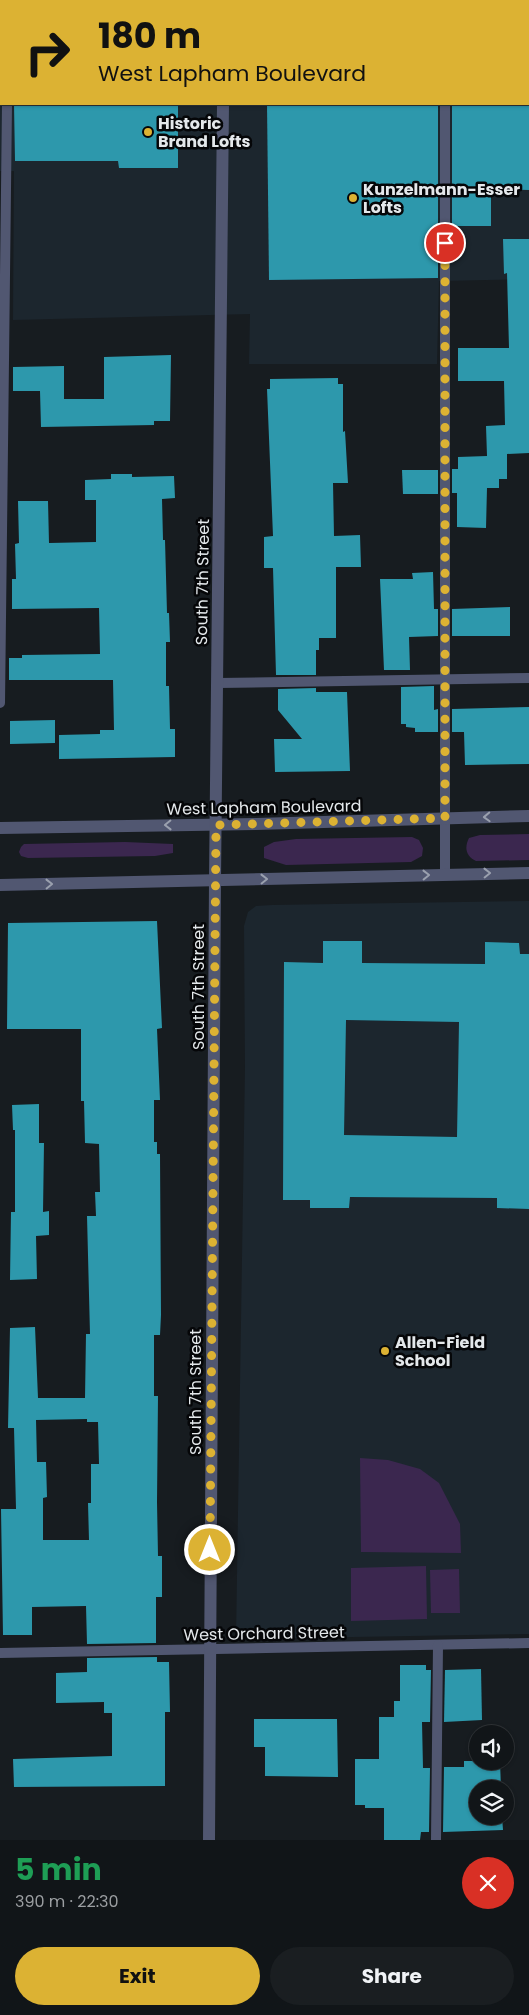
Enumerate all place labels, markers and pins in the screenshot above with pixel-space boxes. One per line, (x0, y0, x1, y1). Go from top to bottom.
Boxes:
place label: Historic Brand Lofts (158, 112, 250, 153)
marker: Historic Brand Lofts (142, 126, 154, 138)
place label: Kunzelmann-Esser Lofts (363, 178, 520, 219)
marker: Kunzelmann-Esser Lofts (347, 192, 359, 204)
pin (424, 222, 466, 264)
place label: Allen-Field School (395, 1331, 485, 1372)
marker: Allen-Field School (379, 1345, 391, 1357)

